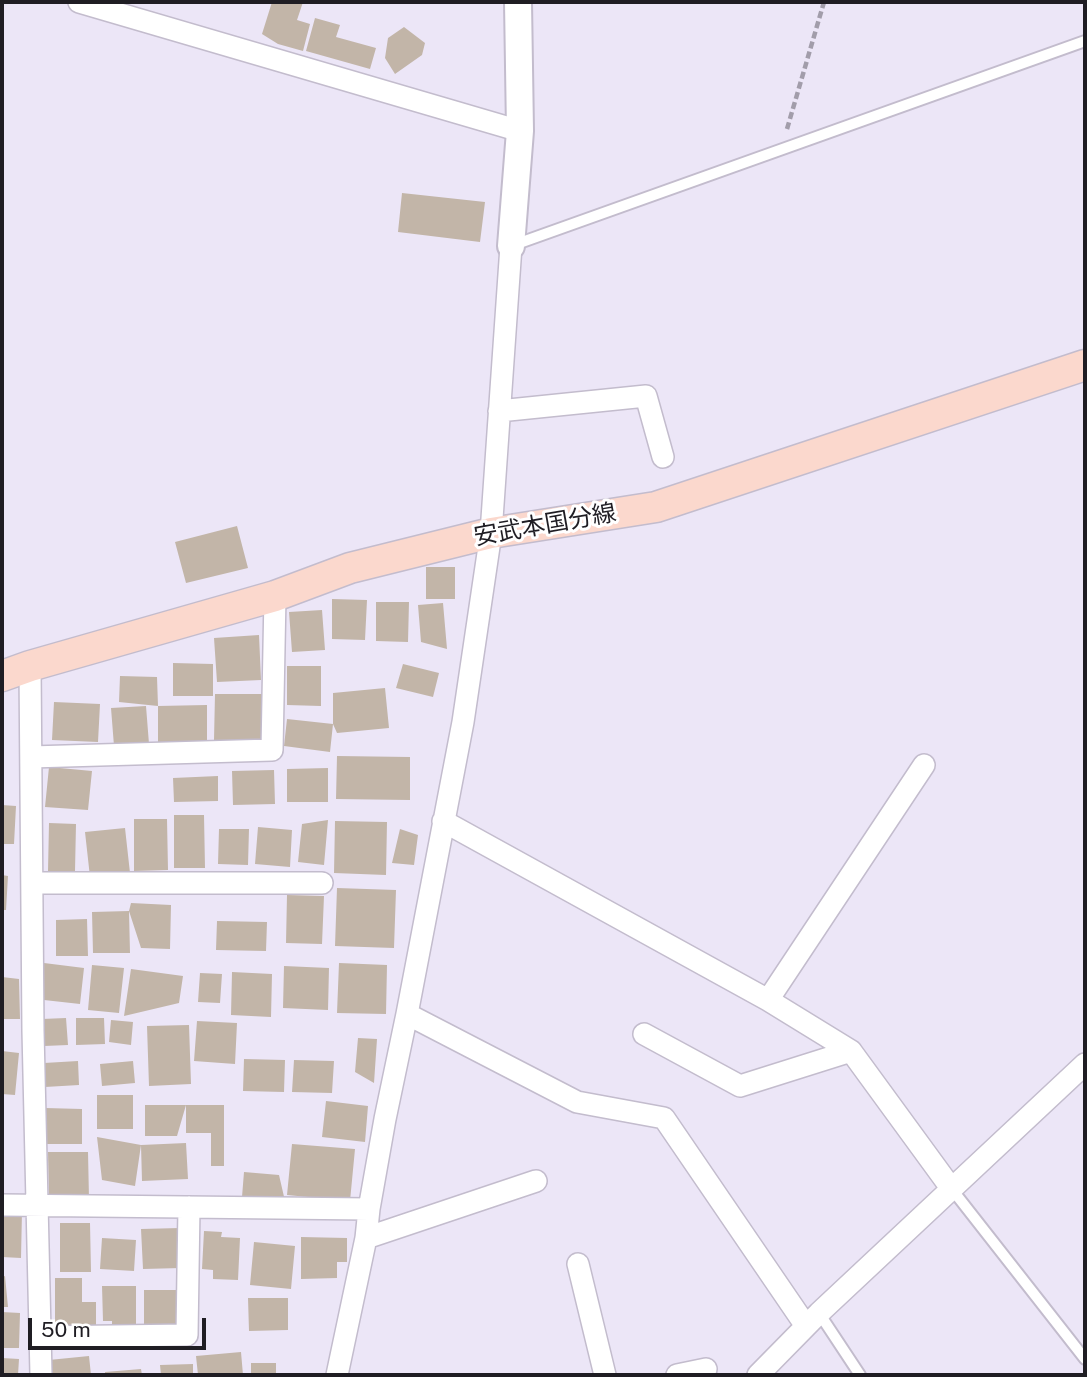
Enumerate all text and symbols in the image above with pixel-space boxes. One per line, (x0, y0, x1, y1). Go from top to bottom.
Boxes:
street label: 安武本国分線 (472, 498, 618, 552)
scale bar (32, 1304, 210, 1348)
text: 50 m (41, 1317, 91, 1342)

